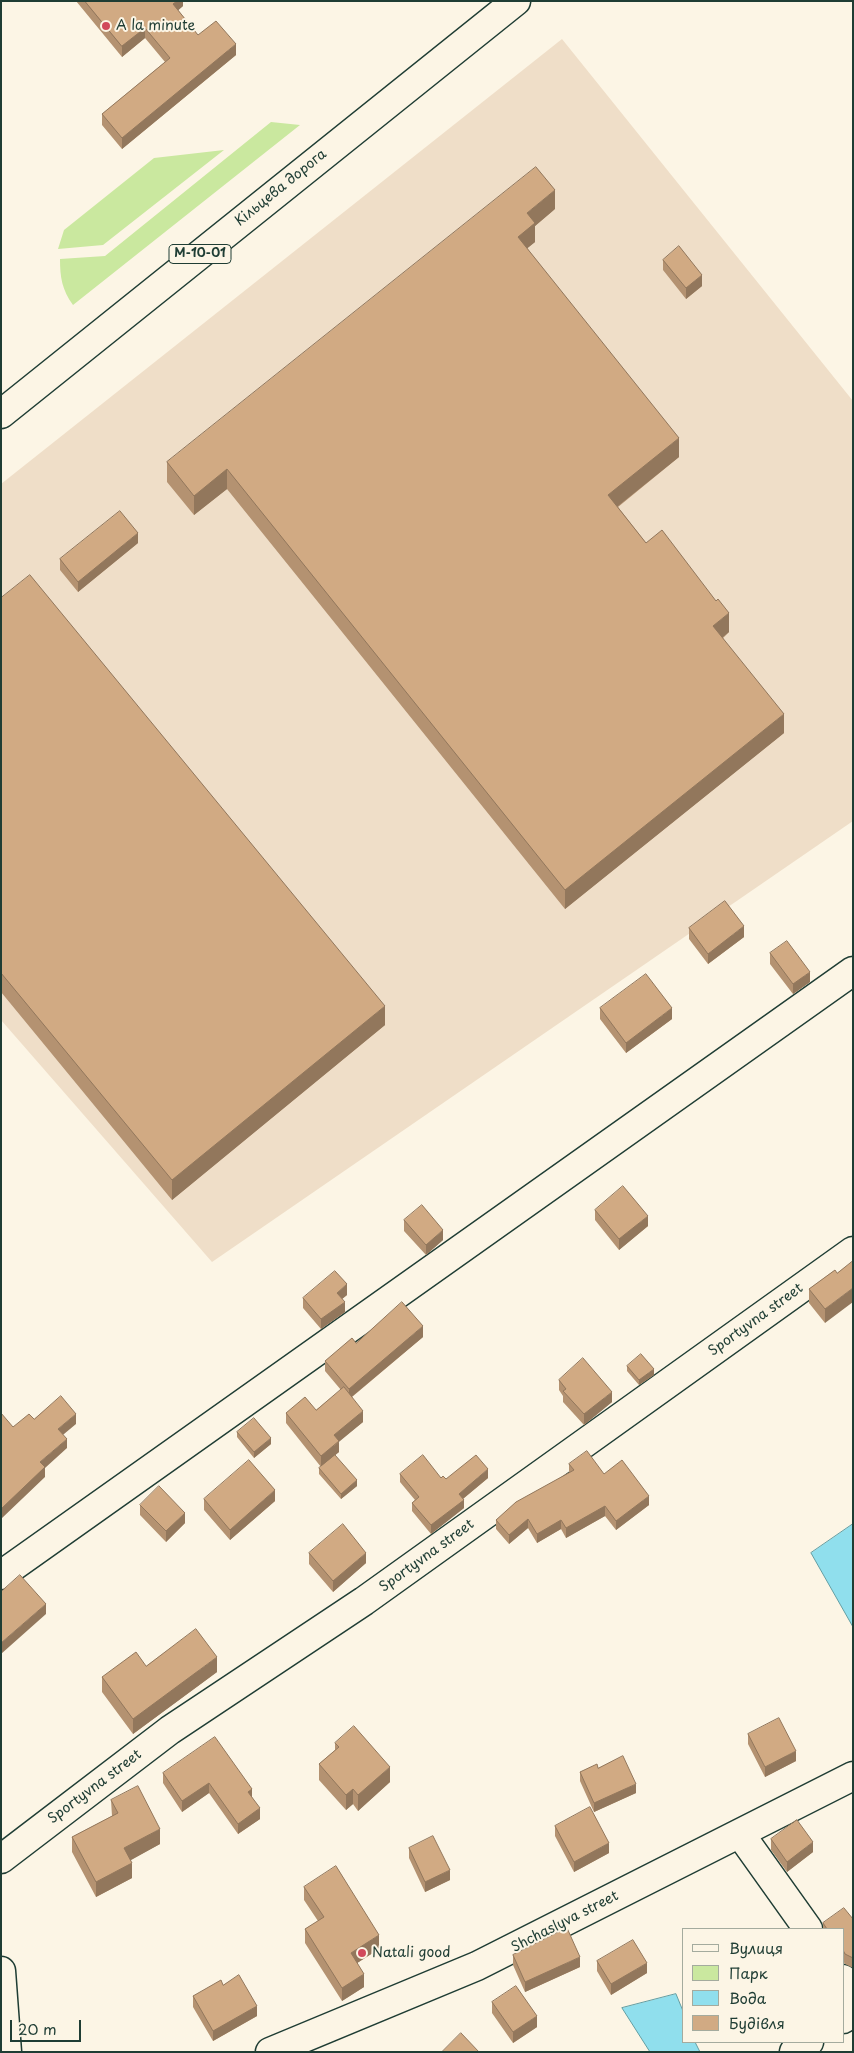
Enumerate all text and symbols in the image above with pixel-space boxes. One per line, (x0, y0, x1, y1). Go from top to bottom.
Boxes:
place label: A la minute (116, 18, 195, 34)
marker: A la minute (100, 20, 112, 32)
street label: Кільцева дорога (232, 146, 330, 230)
road number: М-10-01 (169, 244, 231, 264)
street label: Sportyvna street (705, 1280, 807, 1360)
street label: Sportyvna street (376, 1516, 478, 1596)
street label: Sportyvna street (45, 1746, 145, 1828)
street label: Shchaslyva street (509, 1888, 621, 1956)
legend (682, 1928, 844, 2043)
text: Вулиця (729, 1936, 783, 1959)
place label: Natali good (372, 1945, 451, 1961)
marker: Natali good (356, 1947, 368, 1959)
text: Парк (729, 1961, 768, 1984)
text: Вода (729, 1986, 766, 2009)
scale bar (12, 2010, 84, 2042)
text: Будівля (729, 2011, 785, 2034)
text: 20 m (18, 2017, 57, 2040)

